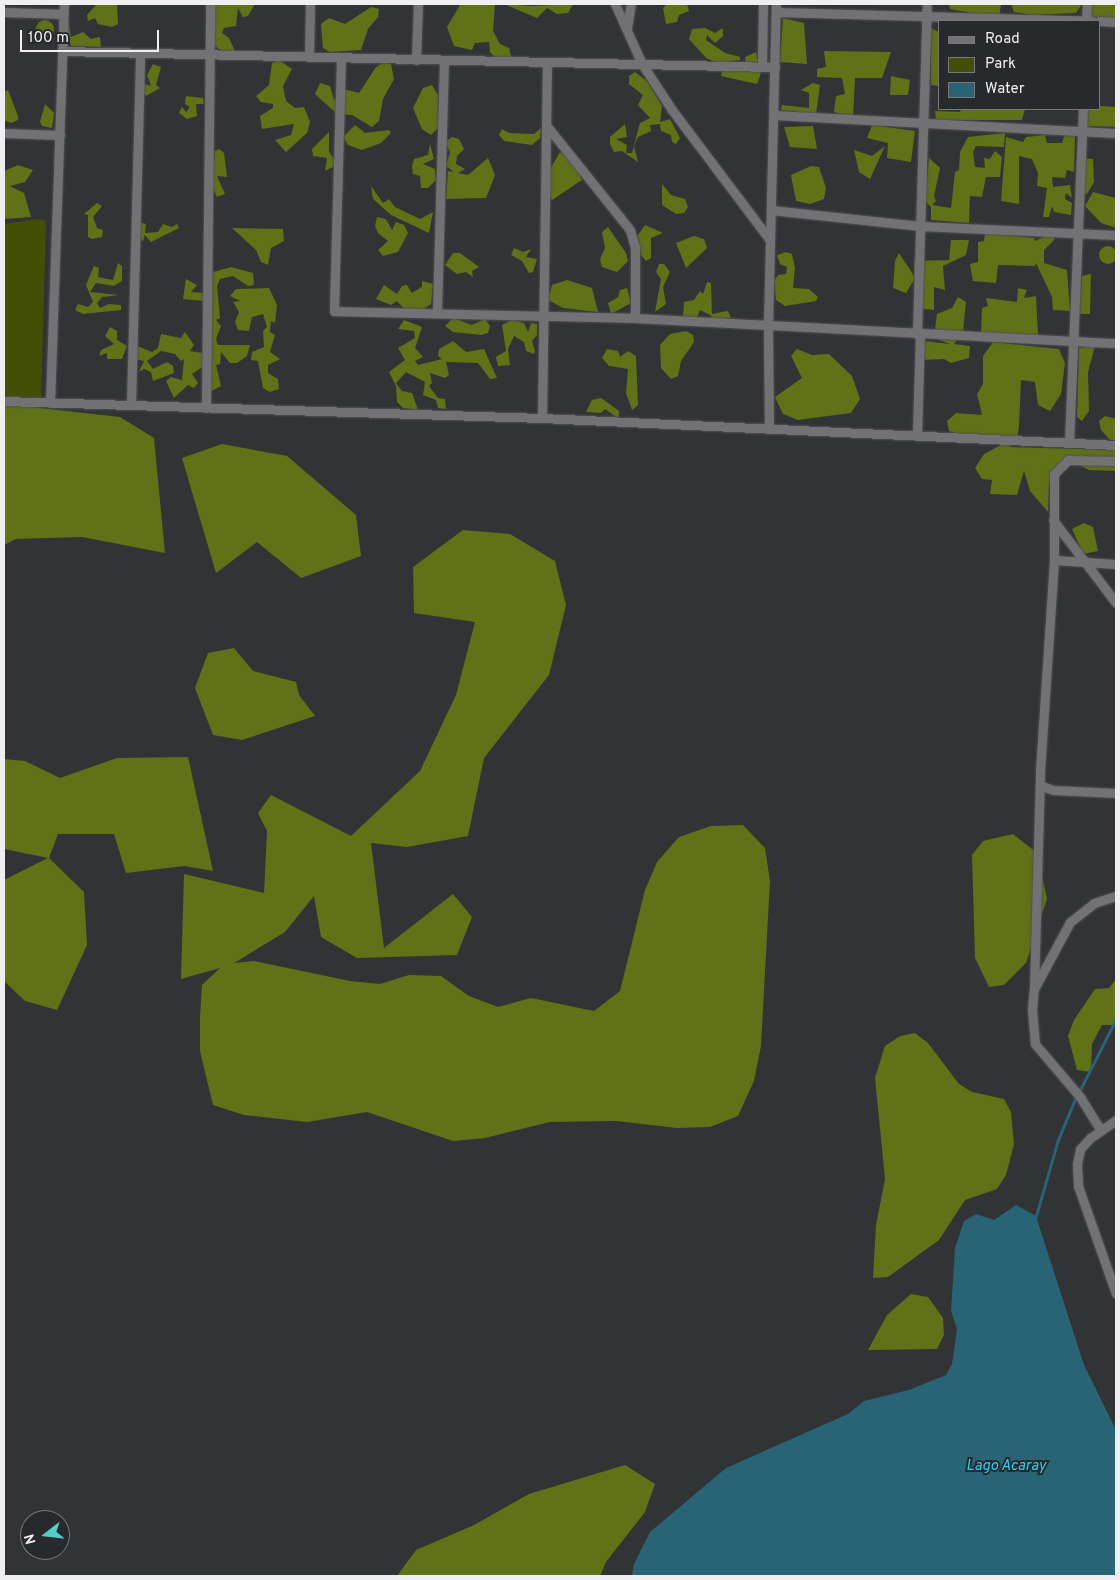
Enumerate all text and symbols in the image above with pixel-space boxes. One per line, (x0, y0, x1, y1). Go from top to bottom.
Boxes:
scale bar (22, 20, 161, 52)
legend (938, 20, 1100, 110)
text: 100 m (28, 29, 69, 48)
text: Road (985, 30, 1020, 49)
text: Park (985, 55, 1016, 74)
text: Water (985, 80, 1024, 99)
water label: Lago Acaray (966, 1458, 1046, 1476)
north arrow (20, 1510, 70, 1560)
text: N (22, 1532, 41, 1546)

